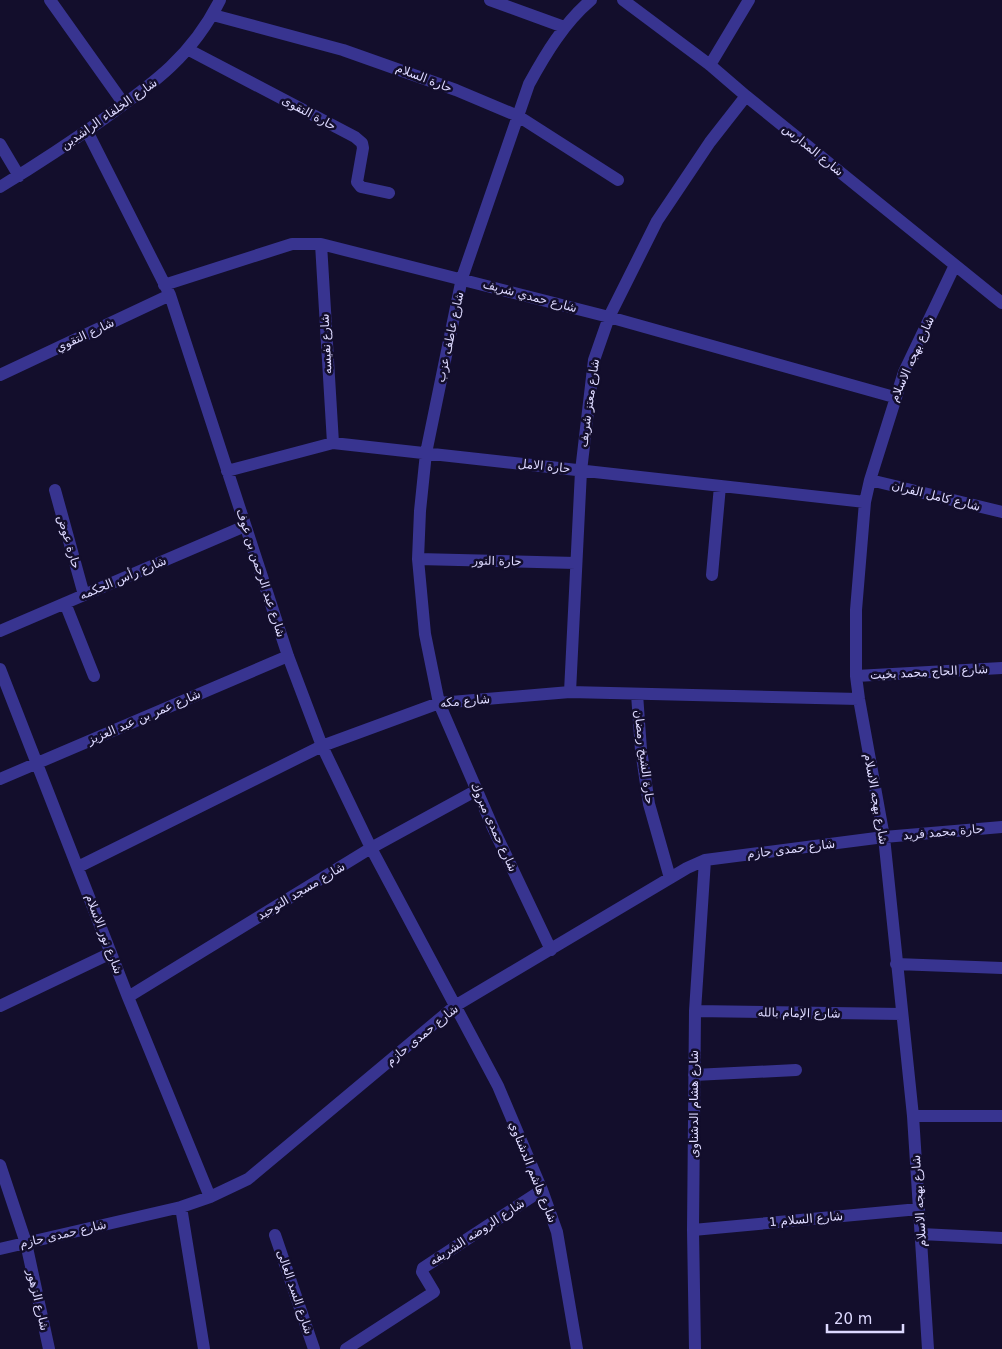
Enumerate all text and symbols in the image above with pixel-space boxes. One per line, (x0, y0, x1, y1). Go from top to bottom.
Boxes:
street label: حارة السلام (393, 61, 454, 96)
street label: شارع الخلفاء الراشدين (58, 76, 160, 153)
street label: حارة التقوى (279, 93, 338, 134)
street label: شارع المدارس (779, 121, 846, 180)
street label: شارع حمدي شريف (481, 277, 579, 316)
street label: شارع عاطف عزب (434, 290, 467, 384)
street label: شارع نفيسه (317, 313, 336, 375)
street label: شارع بهجه الاسلام (887, 314, 938, 404)
street label: شارع التقوي (54, 315, 117, 356)
street label: شارع معتز شريف (576, 358, 603, 448)
street label: حارة الامل (517, 456, 571, 477)
street label: شارع كامل الفران (890, 478, 982, 515)
street label: شارع عبد الرحمن بن عوف (233, 507, 288, 639)
street label: حارة عوض (54, 514, 83, 571)
street label: شارع رأس الحكمه (77, 553, 169, 603)
street label: حارة النور (471, 554, 522, 569)
street label: شارع الحاج محمد بخيت (870, 662, 988, 683)
street label: شارع عمر بن عبد العزيز (84, 687, 203, 749)
street label: شارع مكه (440, 692, 491, 711)
street label: حارة الشيخ رمضان (630, 709, 657, 805)
street label: شارع بهجه الاسلام (860, 752, 891, 846)
street label: شارع حمدى مبروك (467, 780, 520, 874)
street label: حارة محمد فريد (902, 822, 984, 843)
street label: شارع حمدى حازم (746, 837, 836, 862)
street label: شارع مسجد التوحيد (255, 859, 348, 924)
street label: شارع نور الاسلام (81, 892, 126, 976)
street label: شارع حمدى حازم (383, 1002, 461, 1069)
street label: شارع الإمام بالله (757, 1005, 841, 1022)
street label: شارع هشام الدشناوى (687, 1050, 702, 1158)
street label: شارع هاشم الدشناوي (505, 1119, 560, 1225)
street label: شارع بهجه الاسلام (909, 1154, 930, 1247)
street label: شارع الروضه الشريفه (427, 1196, 528, 1269)
street label: شارع السلام 1 (768, 1209, 844, 1230)
street label: شارع حمدى حازم (18, 1217, 108, 1252)
street label: شارع السد العالى (273, 1248, 316, 1336)
street label: شارع الزهور (23, 1267, 52, 1332)
scale bar (827, 1302, 903, 1334)
text: 20 m (834, 1310, 872, 1328)

